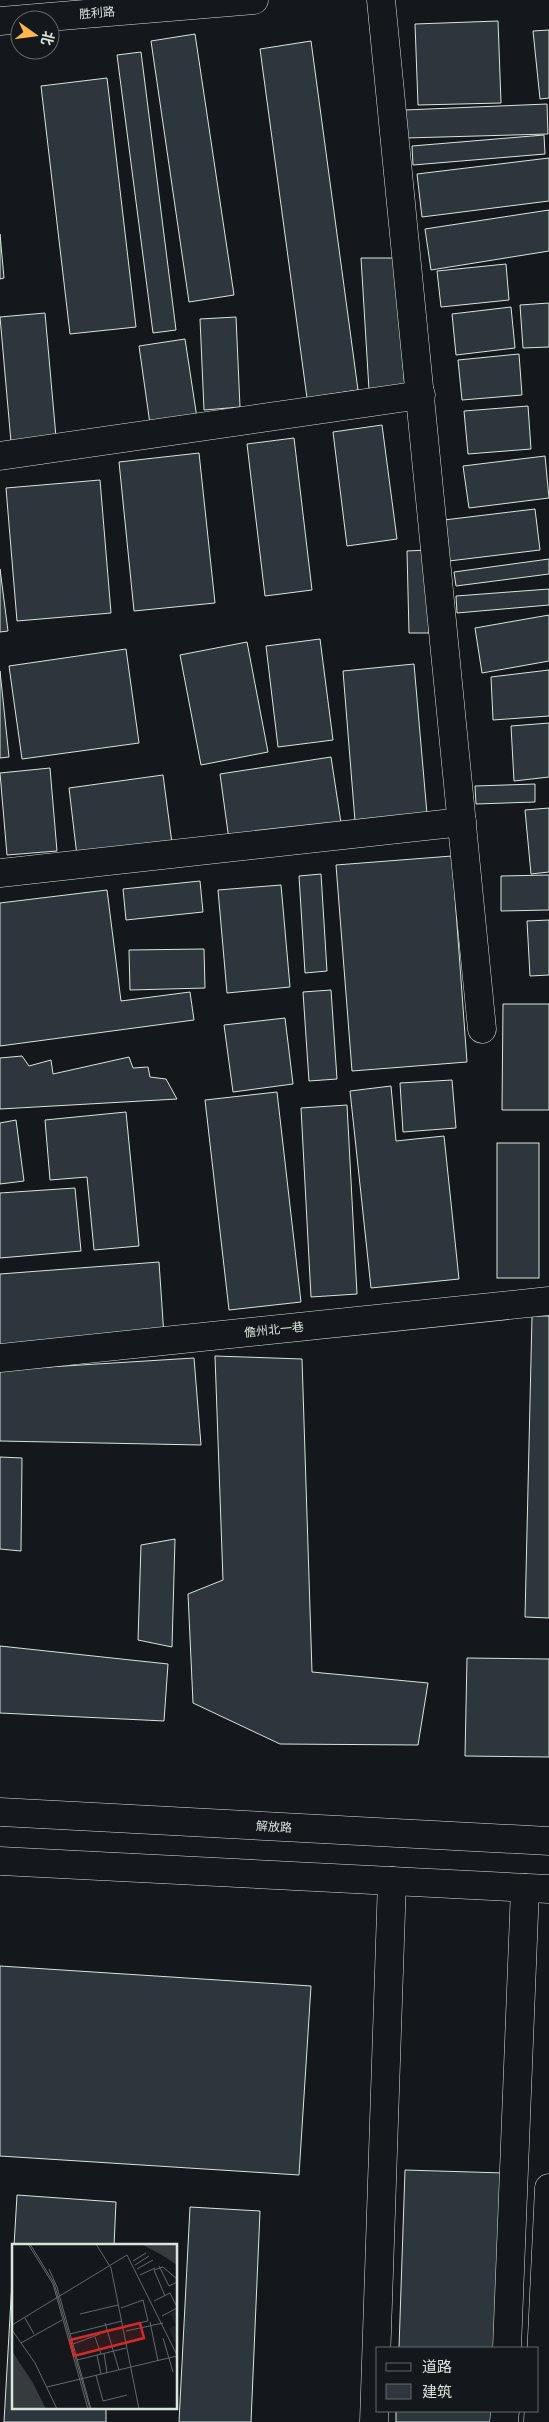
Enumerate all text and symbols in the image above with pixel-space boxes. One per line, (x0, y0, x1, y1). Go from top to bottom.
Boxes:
street label: 胜利路 (78, 4, 116, 23)
north arrow (10, 10, 60, 60)
text: 北 (37, 29, 57, 47)
street label: 儋州北一巷 (243, 1320, 305, 1341)
street label: 解放路 (256, 1819, 292, 1836)
inset map (12, 2244, 178, 2410)
legend (376, 2347, 539, 2412)
text: 道路 (422, 2358, 452, 2376)
text: 建筑 (422, 2383, 452, 2401)

